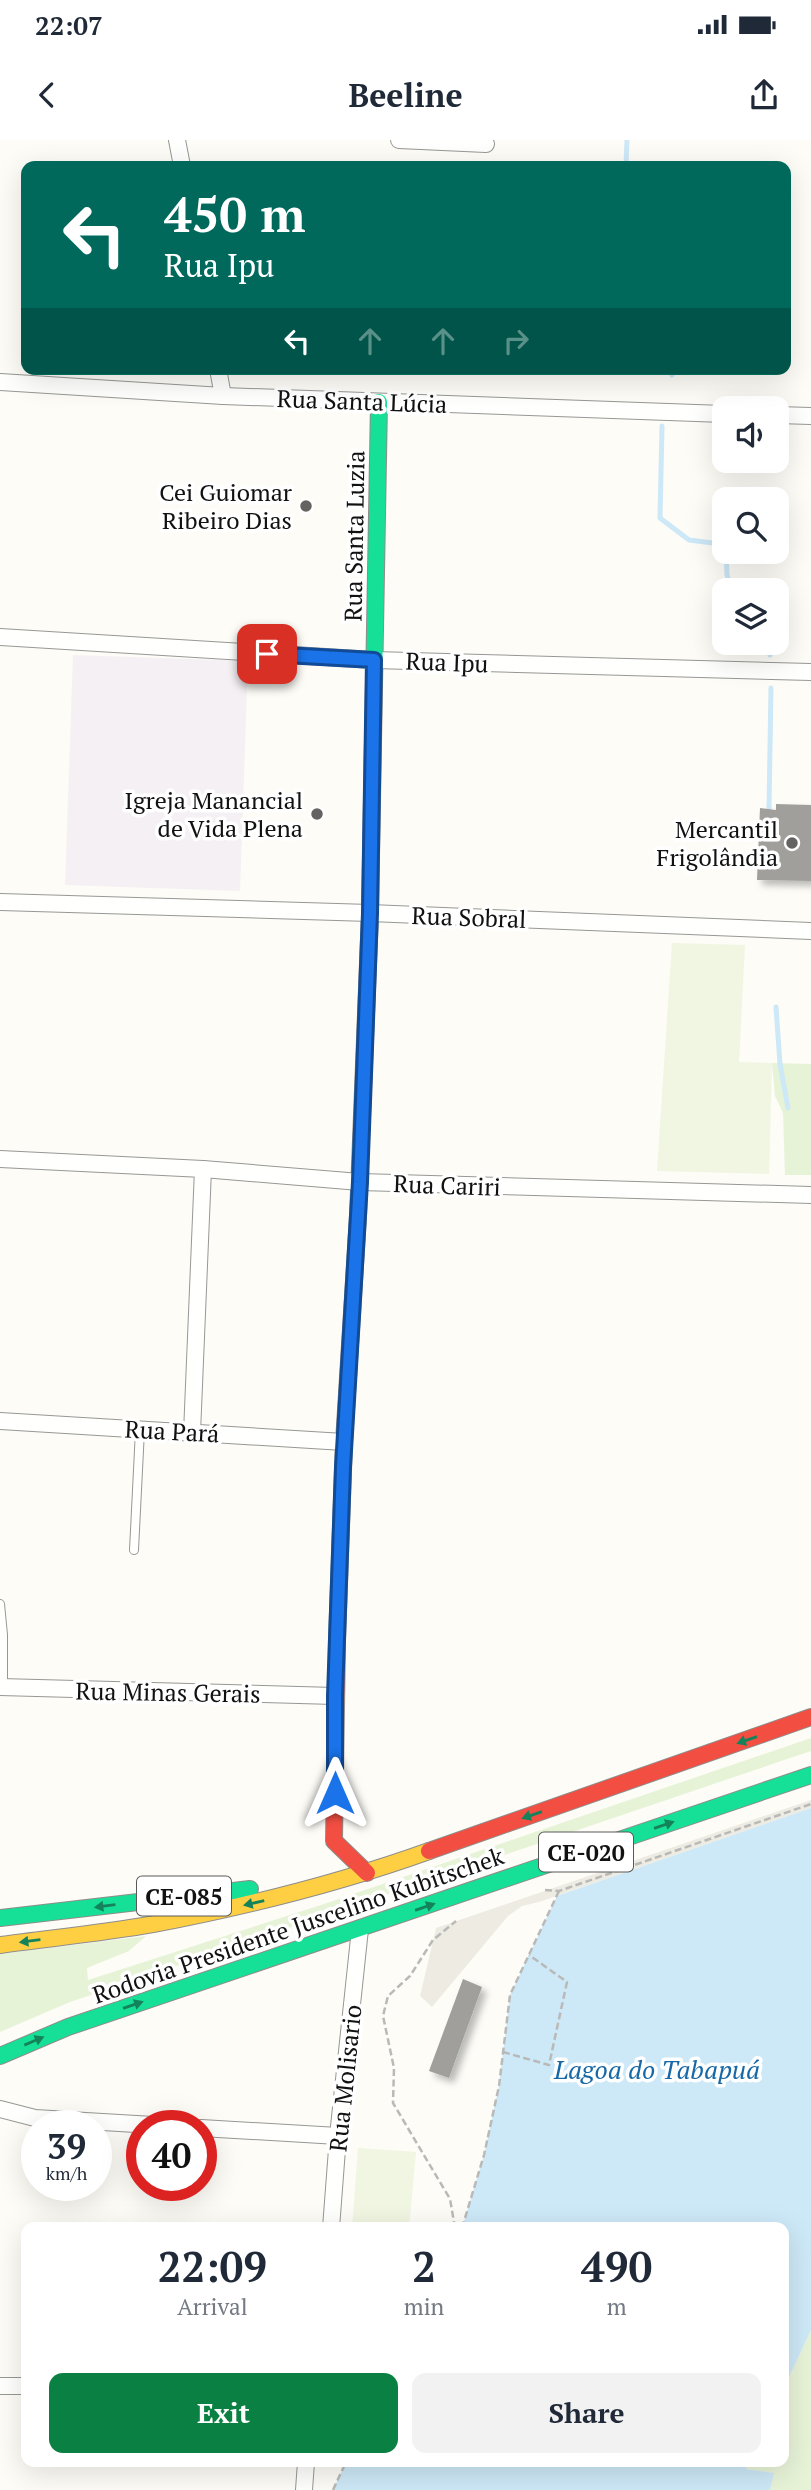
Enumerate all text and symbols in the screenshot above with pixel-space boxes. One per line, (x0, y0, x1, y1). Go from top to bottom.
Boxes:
text: 22:07 (35, 8, 103, 42)
text: Beeline (348, 74, 463, 116)
icon: back (28, 76, 66, 114)
icon: share (745, 76, 783, 114)
text: 450 m (164, 181, 306, 246)
icon: left (49, 189, 140, 280)
text: Rua Ipu (164, 244, 274, 286)
icon: left (278, 322, 316, 360)
icon: ahead (351, 322, 389, 360)
icon: ahead (424, 322, 462, 360)
icon: right (497, 322, 535, 360)
street label: Rua Santa Lúcia (276, 382, 448, 420)
map controls (712, 396, 789, 655)
button: sound (712, 396, 789, 473)
street label: Rua Santa Luzia (337, 450, 371, 622)
place label: Cei Guiomar Ribeiro Dias (159, 476, 293, 536)
button: search (712, 487, 789, 564)
marker: Cei Guiomar Ribeiro Dias (298, 498, 314, 514)
button: layers (712, 578, 789, 655)
pin (237, 624, 297, 684)
icon: arrive (248, 635, 286, 673)
street label: Rua Ipu (405, 645, 489, 679)
place label: Igreja Manancial de Vida Plena (124, 784, 303, 844)
marker: Igreja Manancial de Vida Plena (309, 806, 325, 822)
place label: Mercantil Frigolândia (656, 813, 778, 873)
marker: Mercantil Frigolândia (784, 835, 800, 851)
street label: Rua Sobral (411, 899, 527, 935)
street label: Rua Cariri (393, 1167, 501, 1203)
street label: Rua Pará (124, 1413, 220, 1449)
street label: Rua Minas Gerais (75, 1674, 261, 1710)
one-way arrow (736, 1734, 757, 1745)
position arrow (298, 1756, 372, 1830)
one-way arrow (521, 1810, 542, 1821)
one-way arrow (653, 1819, 674, 1830)
road number: CE-020 (539, 1833, 633, 1872)
street label: Rodovia Presidente Juscelino Kubitschek (88, 1839, 508, 2011)
road number: CE-085 (137, 1876, 231, 1916)
one-way arrow (243, 1898, 265, 1909)
one-way arrow (94, 1901, 116, 1912)
one-way arrow (415, 1901, 436, 1912)
one-way arrow (19, 1936, 41, 1947)
one-way arrow (123, 1999, 144, 2010)
street label: Rua Molisario (321, 2003, 369, 2153)
one-way arrow (24, 2035, 44, 2047)
water label: Lagoa do Tabapuá (553, 2052, 760, 2086)
speed limit sign: 40 (126, 2110, 217, 2201)
text: 39 (47, 2123, 86, 2169)
text: km/h (46, 2161, 87, 2185)
text: 22:09 (158, 2238, 267, 2294)
text: 2 (412, 2238, 436, 2294)
text: 490 (581, 2238, 652, 2294)
text: Arrival (177, 2291, 248, 2322)
text: min (404, 2291, 444, 2322)
text: m (607, 2291, 627, 2322)
button: Exit (49, 2373, 398, 2453)
button: Share (412, 2373, 761, 2453)

